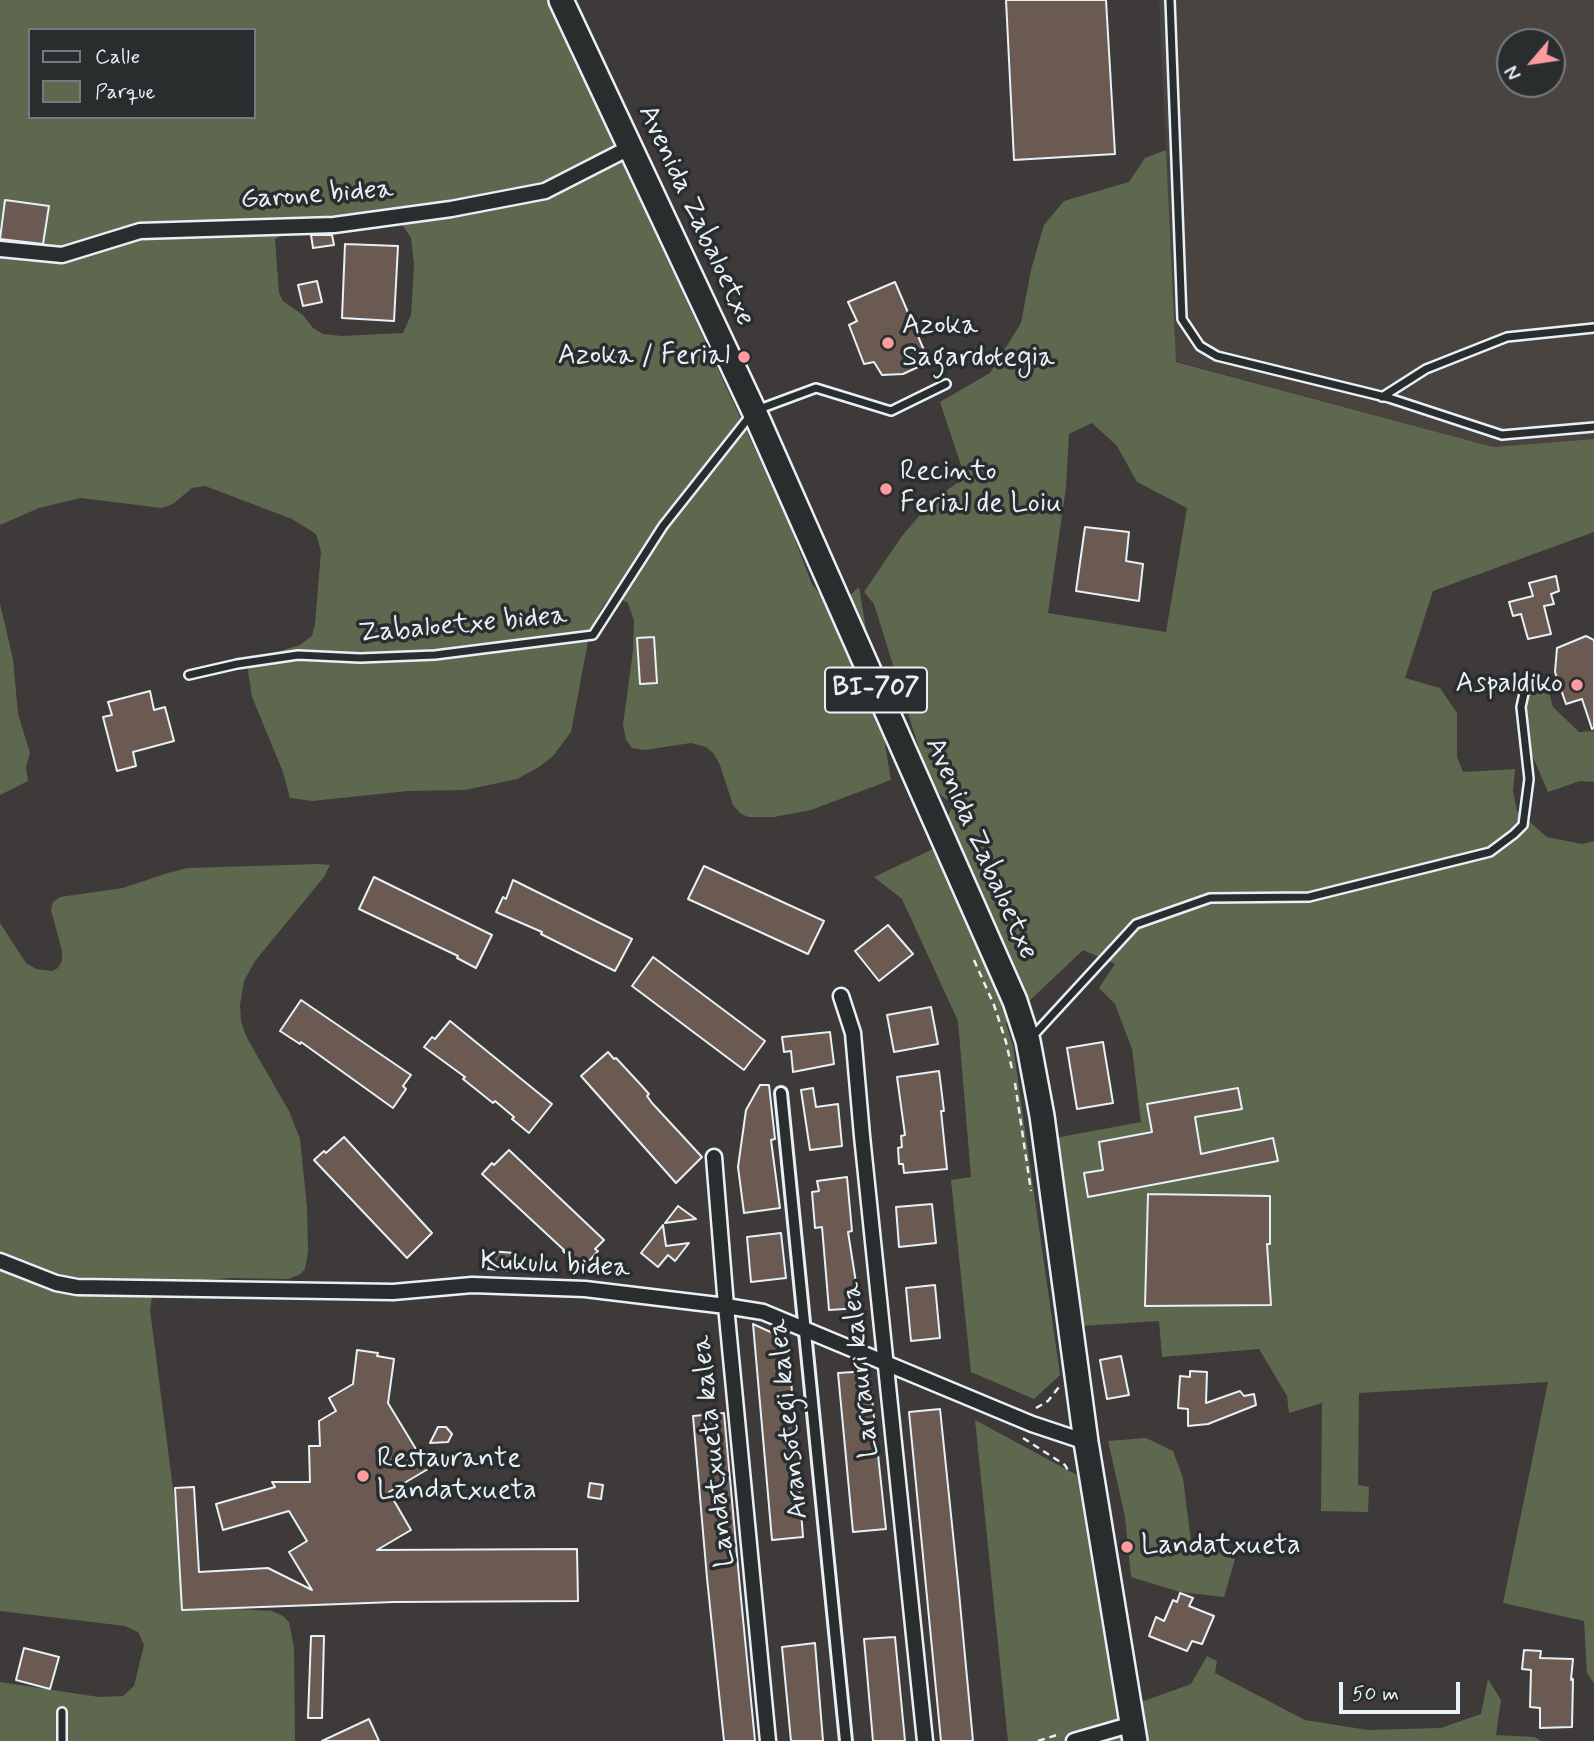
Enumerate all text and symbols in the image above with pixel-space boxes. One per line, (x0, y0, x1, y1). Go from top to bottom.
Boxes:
legend (28, 28, 256, 119)
north arrow (1496, 28, 1566, 98)
text: Calle (95, 43, 140, 71)
text: N (1500, 61, 1528, 84)
text: Parque (95, 78, 155, 106)
street label: Avenida Zabaloetxe (629, 100, 761, 332)
street label: Garone bidea (239, 174, 395, 218)
place label: Azoka Sagardotegia (902, 310, 1055, 376)
marker: Azoka Sagardotegia (880, 335, 896, 351)
place label: Azoka / Ferial (558, 340, 730, 374)
marker: Azoka / Ferial (736, 349, 752, 365)
place label: Recinto Ferial de Loiu (900, 456, 1062, 522)
marker: Recinto Ferial de Loiu (878, 481, 894, 497)
street label: Zabaloetxe bidea (357, 600, 569, 652)
road number: BI-707 (825, 668, 927, 712)
place label: Aspaldiko (1456, 668, 1563, 702)
marker: Aspaldiko (1569, 677, 1585, 693)
street label: Avenida Zabaloetxe (916, 733, 1044, 965)
street label: Kukulu bidea (479, 1245, 631, 1287)
street label: Larrauri kalea (836, 1281, 888, 1459)
street label: Aransotegi kalea (763, 1317, 817, 1521)
street label: Landatxueta kalea (686, 1333, 744, 1569)
place label: Restaurante Landatxueta (377, 1443, 537, 1509)
marker: Restaurante Landatxueta (355, 1468, 371, 1484)
place label: Landatxueta (1141, 1530, 1301, 1564)
marker: Landatxueta (1119, 1539, 1135, 1555)
scale bar (1342, 1668, 1463, 1712)
text: 50 m (1352, 1680, 1399, 1708)

